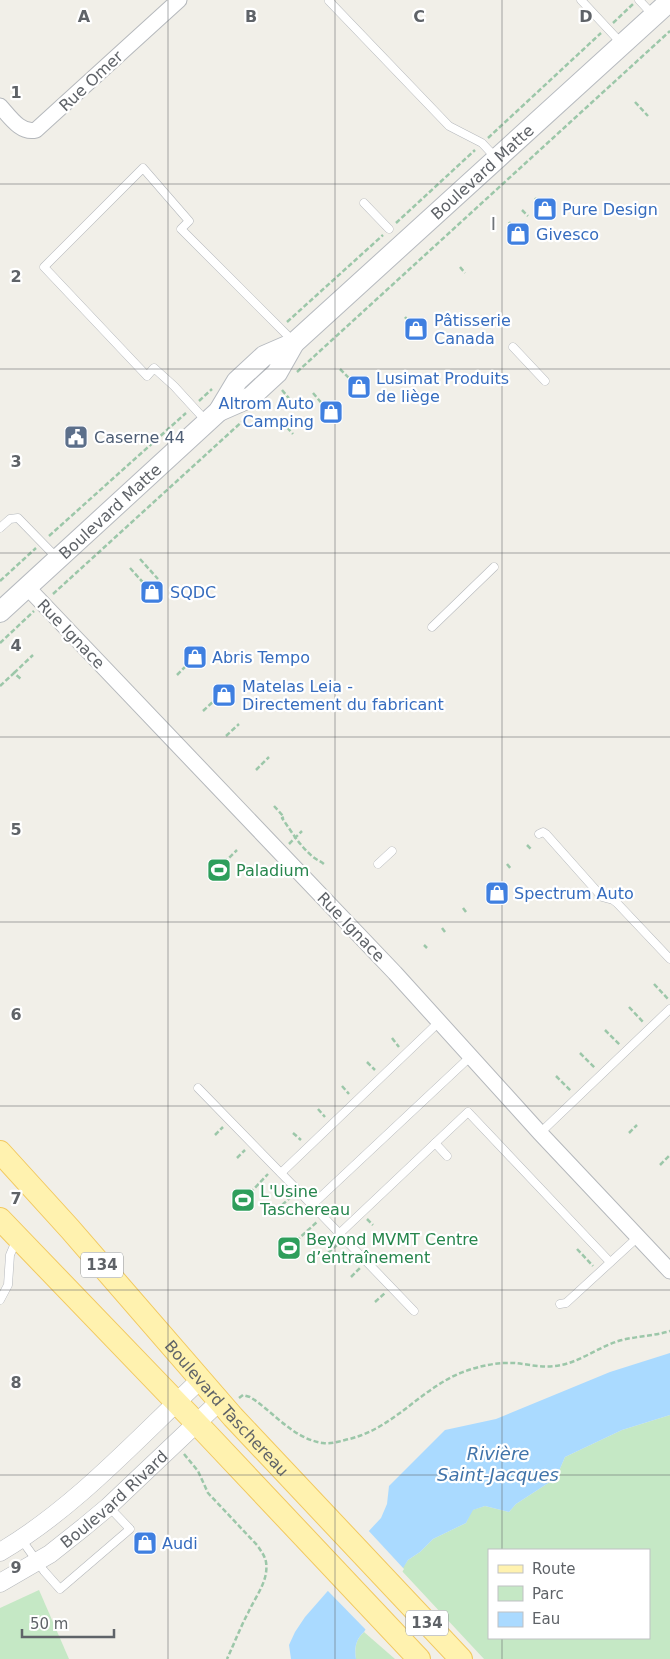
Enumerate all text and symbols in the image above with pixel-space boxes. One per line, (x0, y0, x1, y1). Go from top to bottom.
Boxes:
text: A (78, 7, 91, 26)
text: B (245, 7, 257, 26)
text: C (413, 7, 425, 26)
text: D (579, 7, 593, 26)
street label: Rue Omer (55, 46, 127, 115)
text: 1 (10, 83, 22, 102)
street label: Boulevard Matte (427, 120, 537, 223)
shop icon: Pure Design (532, 196, 558, 222)
place label: Pure Design (562, 200, 658, 219)
district label: I (491, 213, 497, 234)
shop icon: Givesco (505, 221, 531, 247)
place label: Givesco (536, 225, 599, 244)
text: 2 (10, 267, 22, 286)
place label: Pâtisserie Canada (434, 311, 511, 348)
shop icon: Pâtisserie Canada (403, 316, 429, 342)
place label: Lusimat Produits de liège (376, 369, 509, 406)
shop icon: Lusimat Produits de liège (346, 374, 372, 400)
place label: Altrom Auto Camping (219, 394, 314, 431)
shop icon: Altrom Auto Camping (318, 399, 344, 425)
public building icon: Caserne 44 (63, 424, 89, 450)
place label: Caserne 44 (94, 428, 185, 447)
text: 3 (10, 452, 22, 471)
street label: Boulevard Matte (55, 460, 165, 563)
shop icon: SQDC (139, 579, 165, 605)
place label: SQDC (170, 583, 216, 602)
street label: Rue Ignace (33, 595, 109, 673)
text: 4 (10, 636, 22, 655)
shop icon: Abris Tempo (182, 644, 208, 670)
place label: Abris Tempo (212, 648, 310, 667)
place label: Matelas Leia - Directement du fabricant (242, 677, 444, 714)
shop icon: Matelas Leia - Directement du fabricant (211, 682, 237, 708)
text: 5 (10, 820, 22, 839)
sports icon: Paladium (206, 857, 232, 883)
place label: Paladium (236, 861, 309, 880)
shop icon: Spectrum Auto (484, 880, 510, 906)
place label: Spectrum Auto (514, 884, 634, 903)
street label: Rue Ignace (313, 888, 389, 966)
text: 6 (10, 1005, 22, 1024)
place label: L'Usine Taschereau (259, 1182, 350, 1219)
sports icon: L'Usine Taschereau (230, 1187, 256, 1213)
text: 7 (10, 1189, 22, 1208)
place label: Beyond MVMT Centre d’entraînement (306, 1230, 478, 1267)
sports icon: Beyond MVMT Centre d’entraînement (276, 1235, 302, 1261)
road number: 134 (81, 1252, 123, 1278)
street label: Boulevard Taschereau (161, 1336, 293, 1480)
text: 8 (10, 1373, 22, 1392)
water label: Rivière Saint-Jacques (437, 1443, 559, 1485)
street label: Boulevard Rivard (56, 1446, 171, 1552)
shop icon: Audi (132, 1530, 158, 1556)
place label: Audi (162, 1534, 198, 1553)
legend (488, 1549, 650, 1639)
text: 9 (10, 1558, 22, 1577)
text: Route (532, 1560, 576, 1578)
text: Parc (532, 1585, 564, 1603)
scale bar (22, 1606, 115, 1638)
road number: 134 (406, 1610, 448, 1636)
text: Eau (532, 1610, 560, 1628)
text: 50 m (30, 1615, 68, 1633)

